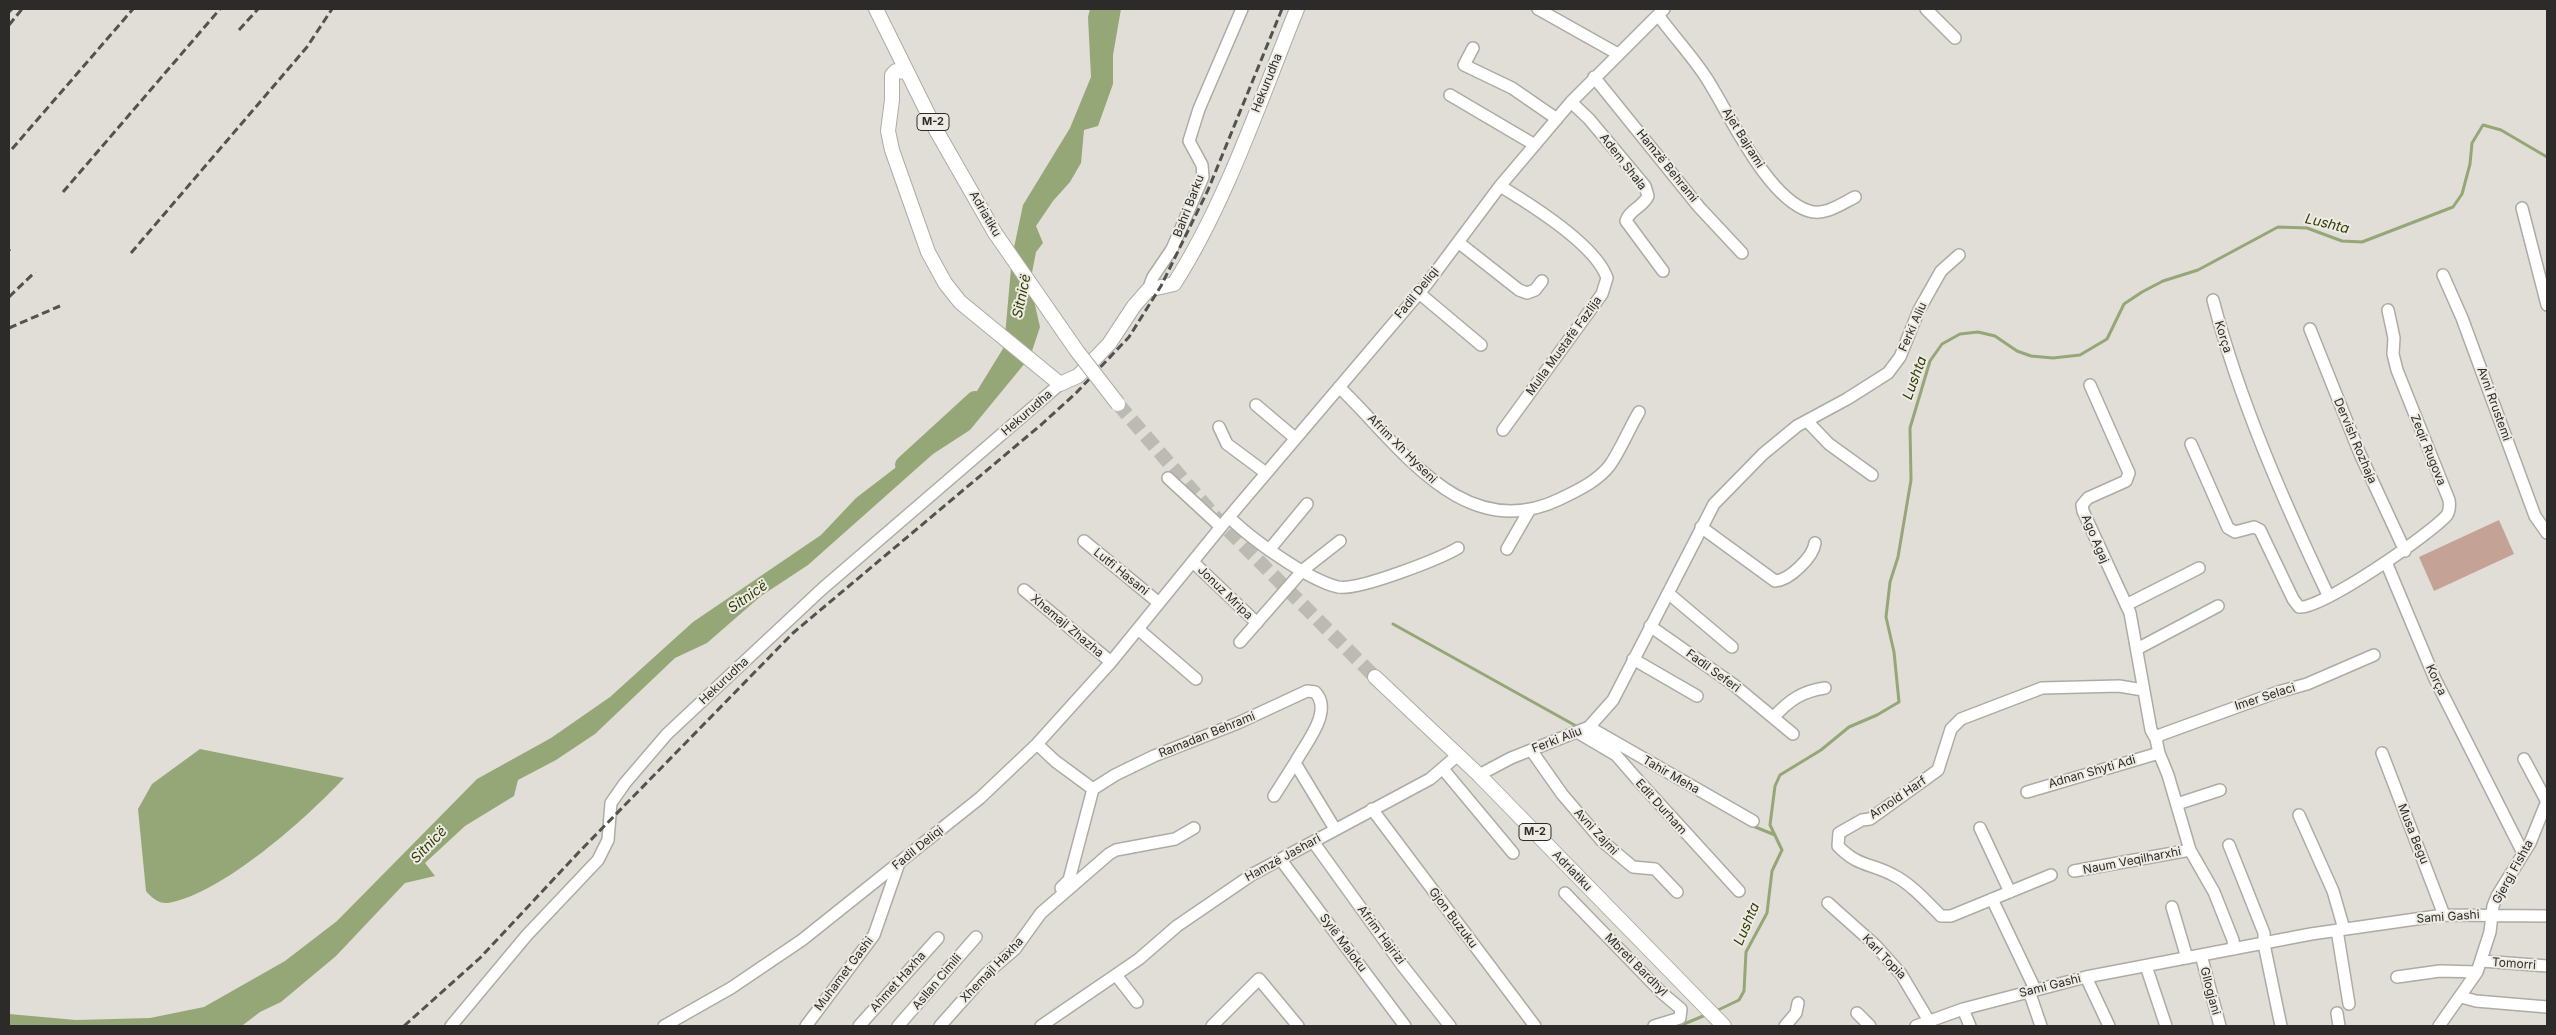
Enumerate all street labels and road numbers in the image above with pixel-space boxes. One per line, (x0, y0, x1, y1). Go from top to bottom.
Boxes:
street label: Hekurudha (1249, 51, 1285, 115)
street label: Ajet Bajrami (1719, 105, 1767, 171)
road number: M-2 (917, 114, 949, 130)
street label: Hamzë Behrami (1633, 127, 1701, 205)
street label: Adem Shala (1596, 131, 1650, 193)
street label: Bahri Barku (1171, 173, 1207, 239)
street label: Adriatiku (966, 189, 1004, 239)
street label: Fadil Deliqi (1392, 264, 1442, 322)
street label: Mulla Mustafë Fazlija (1523, 294, 1605, 398)
street label: Ferki Aliu (1896, 300, 1930, 354)
street label: Korça (2211, 319, 2235, 355)
street label: Avni Rrustemi (2474, 365, 2514, 443)
street label: Hekurudha (999, 387, 1055, 439)
street label: Dervish Rozhaja (2330, 396, 2380, 486)
street label: Afrim Xh Hyseni (1364, 411, 1440, 487)
street label: Zeqir Rugova (2407, 412, 2449, 488)
street label: Ago Agaj (2078, 512, 2112, 566)
street label: Lutfi Hasani (1090, 545, 1152, 599)
street label: Jonuz Mripa (1195, 563, 1255, 623)
street label: Xhemajl Zhazha (1028, 591, 1106, 661)
street label: Fadil Seferi (1683, 647, 1743, 695)
street label: Hekurudha (696, 654, 752, 708)
street label: Korça (2423, 662, 2449, 698)
street label: Imer Selaci (2233, 680, 2297, 714)
street label: Ramadan Behrami (1157, 709, 1257, 761)
street label: Ferki Aliu (1530, 724, 1584, 756)
street label: Tahir Meha (1640, 753, 1702, 797)
street label: Adnan Shyti Adi (2047, 753, 2137, 791)
street label: Arnold Harf (1867, 774, 1929, 822)
street label: Edit Durham (1632, 776, 1690, 838)
street label: Musa Begu (2394, 802, 2432, 866)
street label: Avni Zajmi (1571, 806, 1621, 858)
street label: Fadil Deliqi (889, 823, 947, 873)
road number: M-2 (1519, 824, 1551, 840)
street label: Hamzë Jashari (1243, 831, 1323, 885)
street label: Gjergj Fishta (2490, 837, 2536, 907)
street label: Naum Veqilharxhi (2082, 844, 2182, 878)
street label: Adriatiku (1549, 848, 1595, 894)
street label: Gjon Buzuku (1426, 885, 1480, 951)
street label: Afrim Hajrizi (1354, 903, 1408, 967)
street label: Sami Gashi (2416, 908, 2480, 926)
street label: Sylë Maloku (1316, 911, 1370, 975)
street label: Mbreti Bardhyl (1602, 931, 1670, 999)
street label: Karl Topia (1859, 932, 1909, 982)
street label: Muhamet Gashi (812, 934, 876, 1014)
street label: Xhemajl Haxha (957, 935, 1027, 1005)
street label: Ahmet Haxha (867, 949, 929, 1015)
street label: Asllan Cimili (909, 951, 965, 1013)
street label: Tomorri (2492, 955, 2536, 973)
street label: Gllogjani (2197, 965, 2223, 1017)
street label: Sami Gashi (2018, 971, 2082, 1001)

